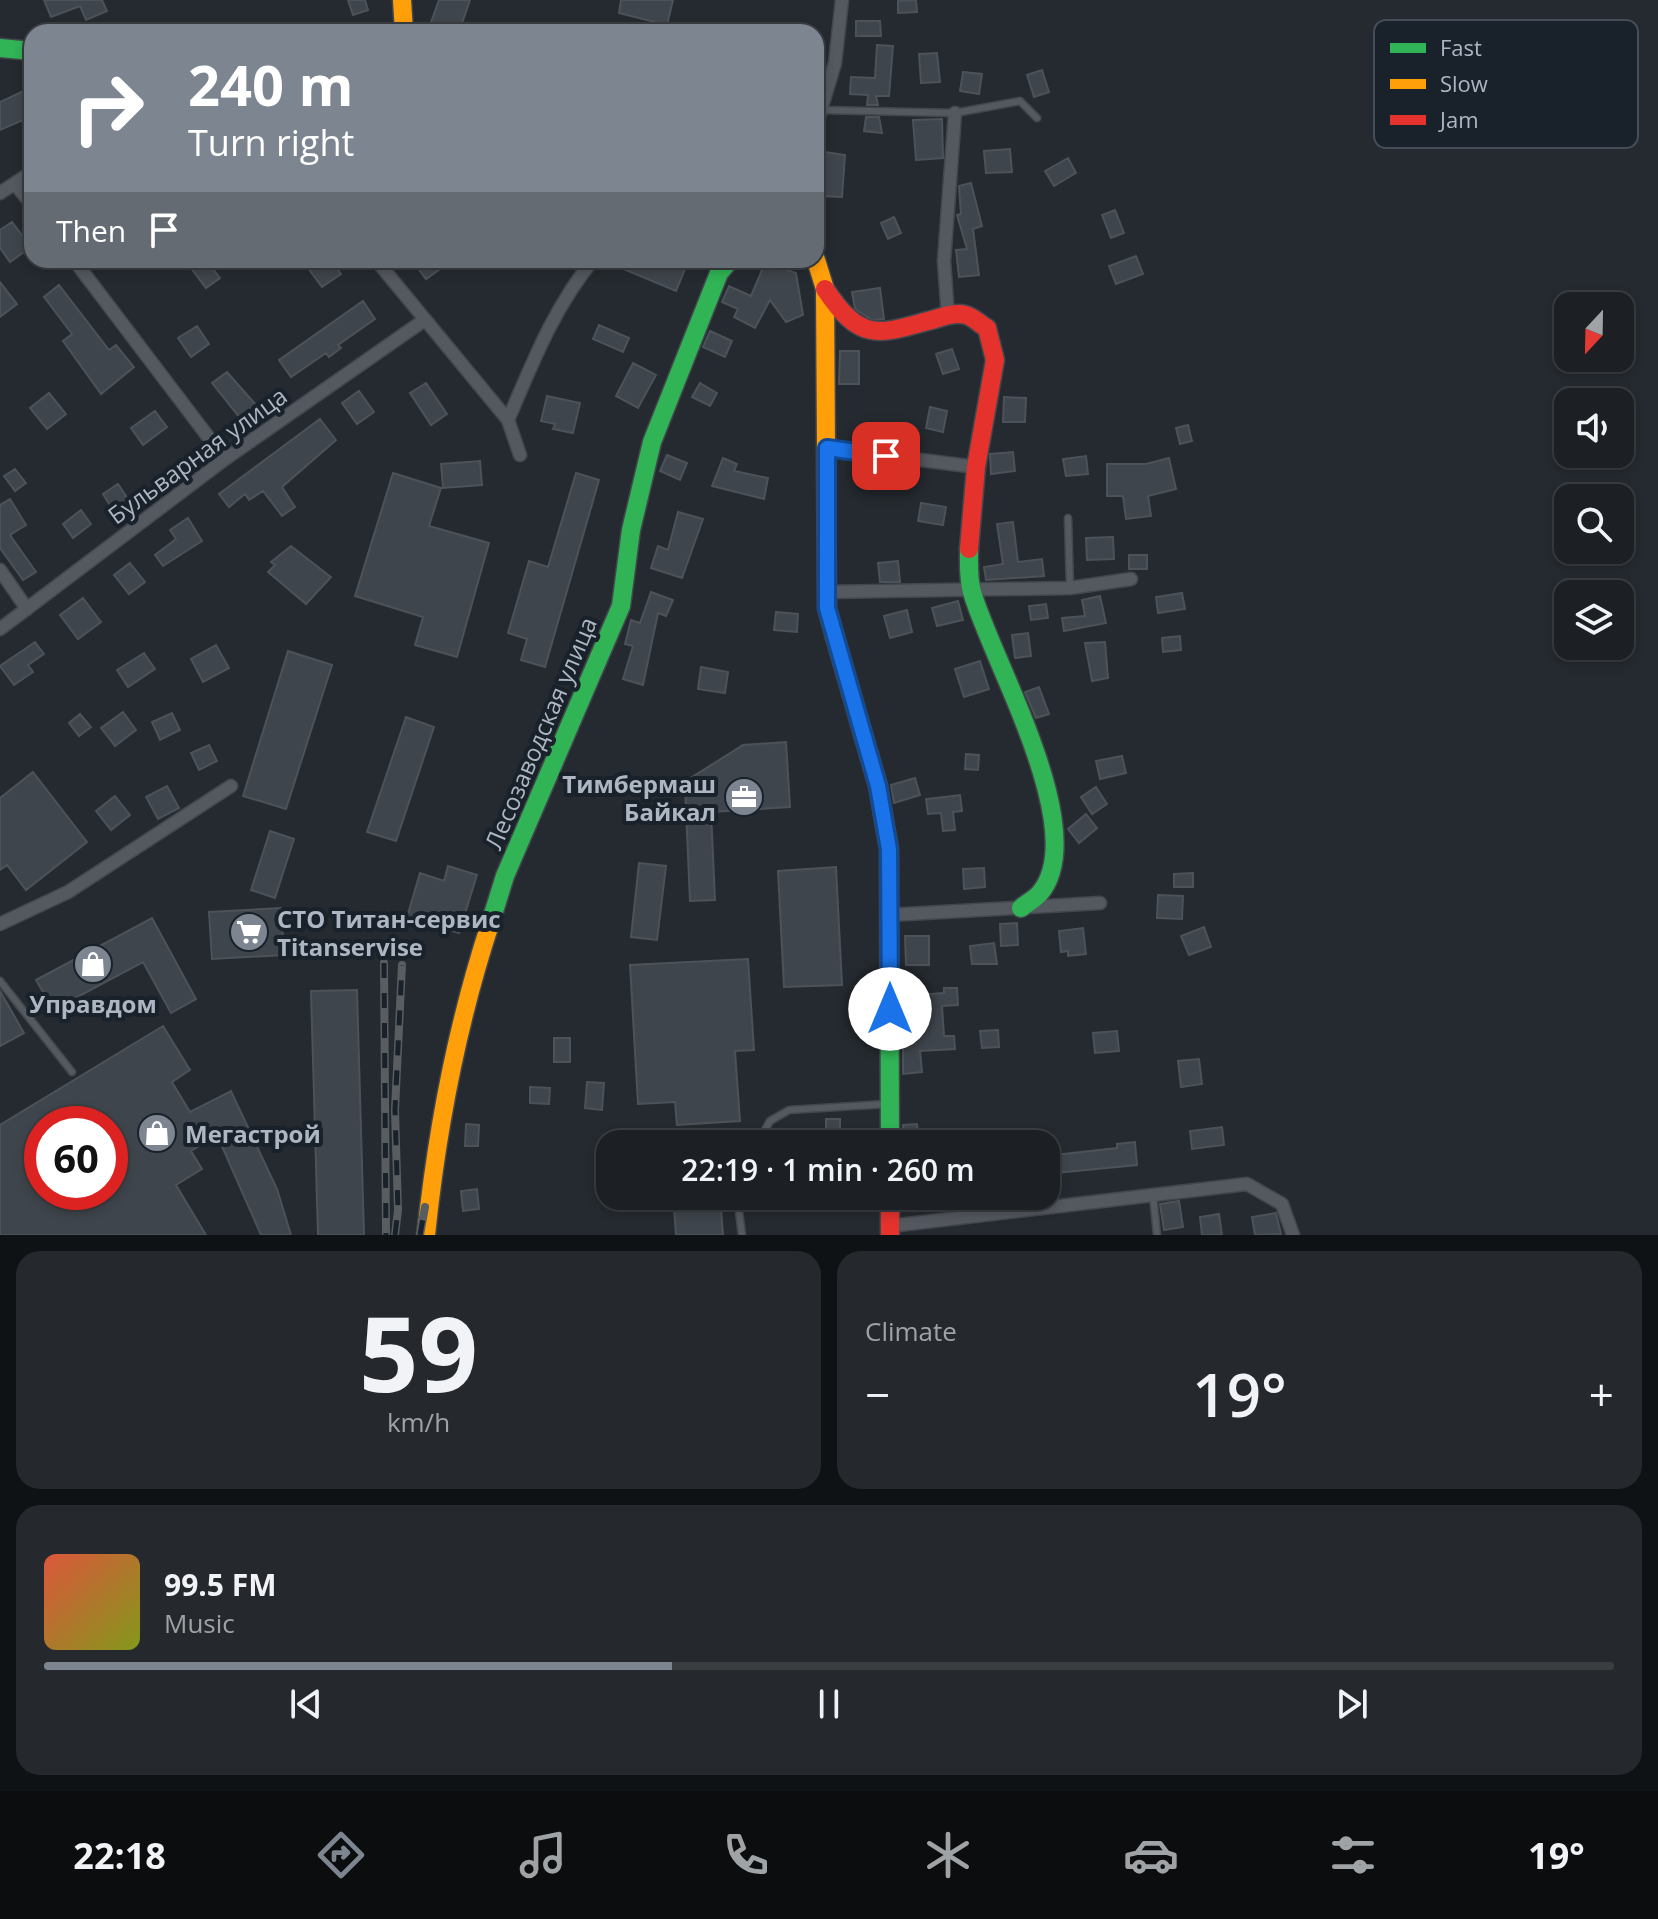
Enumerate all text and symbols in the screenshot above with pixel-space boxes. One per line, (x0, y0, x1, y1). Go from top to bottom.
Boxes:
legend (1374, 20, 1638, 148)
text: Fast (1440, 32, 1482, 62)
text: 240 m (188, 46, 354, 122)
icon: right (56, 56, 160, 160)
text: Slow (1440, 68, 1488, 98)
text: Jam (1438, 104, 1479, 134)
text: Turn right (188, 118, 354, 167)
icon: arrive (142, 208, 186, 252)
text: Then (56, 210, 126, 251)
north arrow (1554, 292, 1634, 372)
map controls (1554, 292, 1634, 660)
street label: Бульварная улица (101, 379, 293, 531)
button: sound (1554, 388, 1634, 468)
pin (852, 422, 920, 490)
icon: arrive (864, 434, 908, 478)
button: search (1554, 484, 1634, 564)
button: layers (1554, 580, 1634, 660)
street label: Лесозаводская улица (476, 612, 604, 854)
place label: Тимбермаш Байкал (562, 767, 716, 828)
office icon: Тимбермаш Байкал (723, 776, 765, 818)
place label: СТО Титан-сервис Titanservise (277, 902, 501, 963)
supermarket icon: СТО Титан-сервис Titanservise (228, 911, 270, 953)
shop icon: Управдом (72, 943, 114, 985)
position arrow (848, 967, 932, 1051)
place label: Управдом (29, 987, 157, 1020)
speed limit sign: 60 (24, 1106, 128, 1210)
shop icon: Мегастрой (136, 1112, 178, 1154)
place label: Мегастрой (185, 1117, 321, 1150)
text: 22:19 · 1 min · 260 m (681, 1149, 975, 1190)
text: 59 (359, 1281, 478, 1422)
text: Climate (865, 1313, 957, 1349)
text: 19° (1192, 1353, 1287, 1435)
text: − (865, 1364, 890, 1424)
text: + (1589, 1364, 1614, 1424)
text: km/h (387, 1404, 450, 1440)
text: 99.5 FM (164, 1564, 277, 1605)
text: Music (164, 1605, 235, 1641)
icon: previous (284, 1682, 328, 1726)
icon: pause (807, 1682, 851, 1726)
icon: next (1330, 1682, 1374, 1726)
icon: directions (313, 1827, 369, 1883)
icon: music (515, 1827, 571, 1883)
icon: phone (718, 1827, 774, 1883)
icon: climate (920, 1827, 976, 1883)
icon: car (1123, 1827, 1179, 1883)
icon: filters (1325, 1827, 1381, 1883)
text: 22:18 (73, 1831, 166, 1880)
text: 19° (1528, 1831, 1585, 1880)

